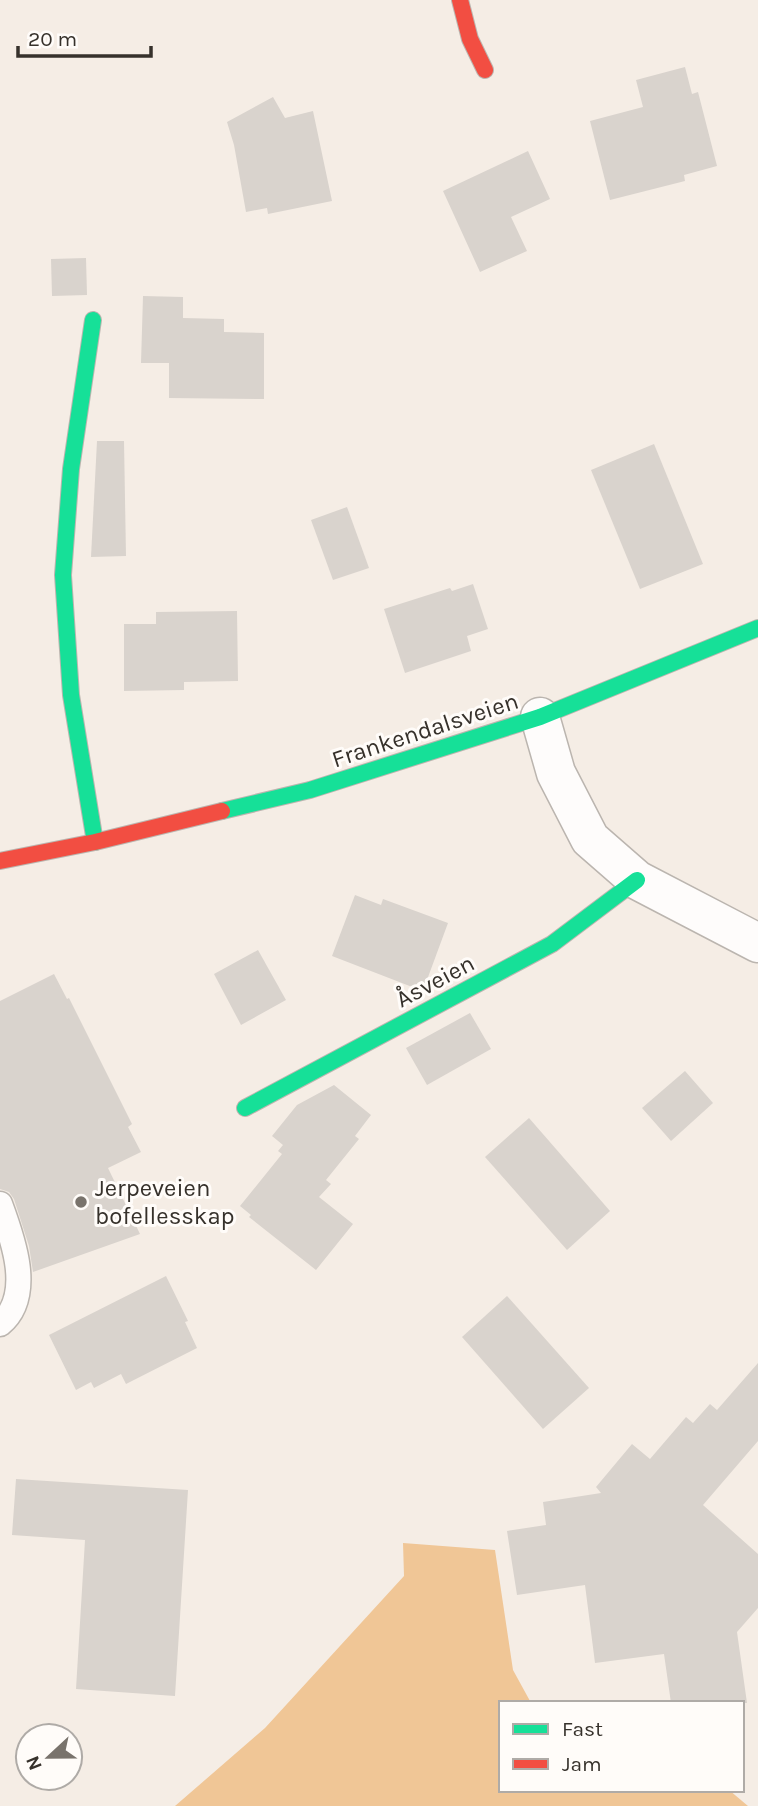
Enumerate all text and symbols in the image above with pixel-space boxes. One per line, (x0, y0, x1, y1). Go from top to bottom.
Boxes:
scale bar (18, 14, 150, 58)
text: 20 m (28, 27, 77, 51)
street label: Frankendalsveien (328, 687, 522, 773)
street label: Åsveien (391, 948, 479, 1013)
place label: Jerpeveien bofellesskap (95, 1174, 235, 1230)
marker: Jerpeveien bofellesskap (73, 1194, 89, 1210)
legend (499, 1701, 744, 1792)
text: Fast (562, 1717, 603, 1741)
north arrow (14, 1722, 84, 1792)
text: Jam (562, 1752, 602, 1776)
text: N (21, 1753, 47, 1773)

